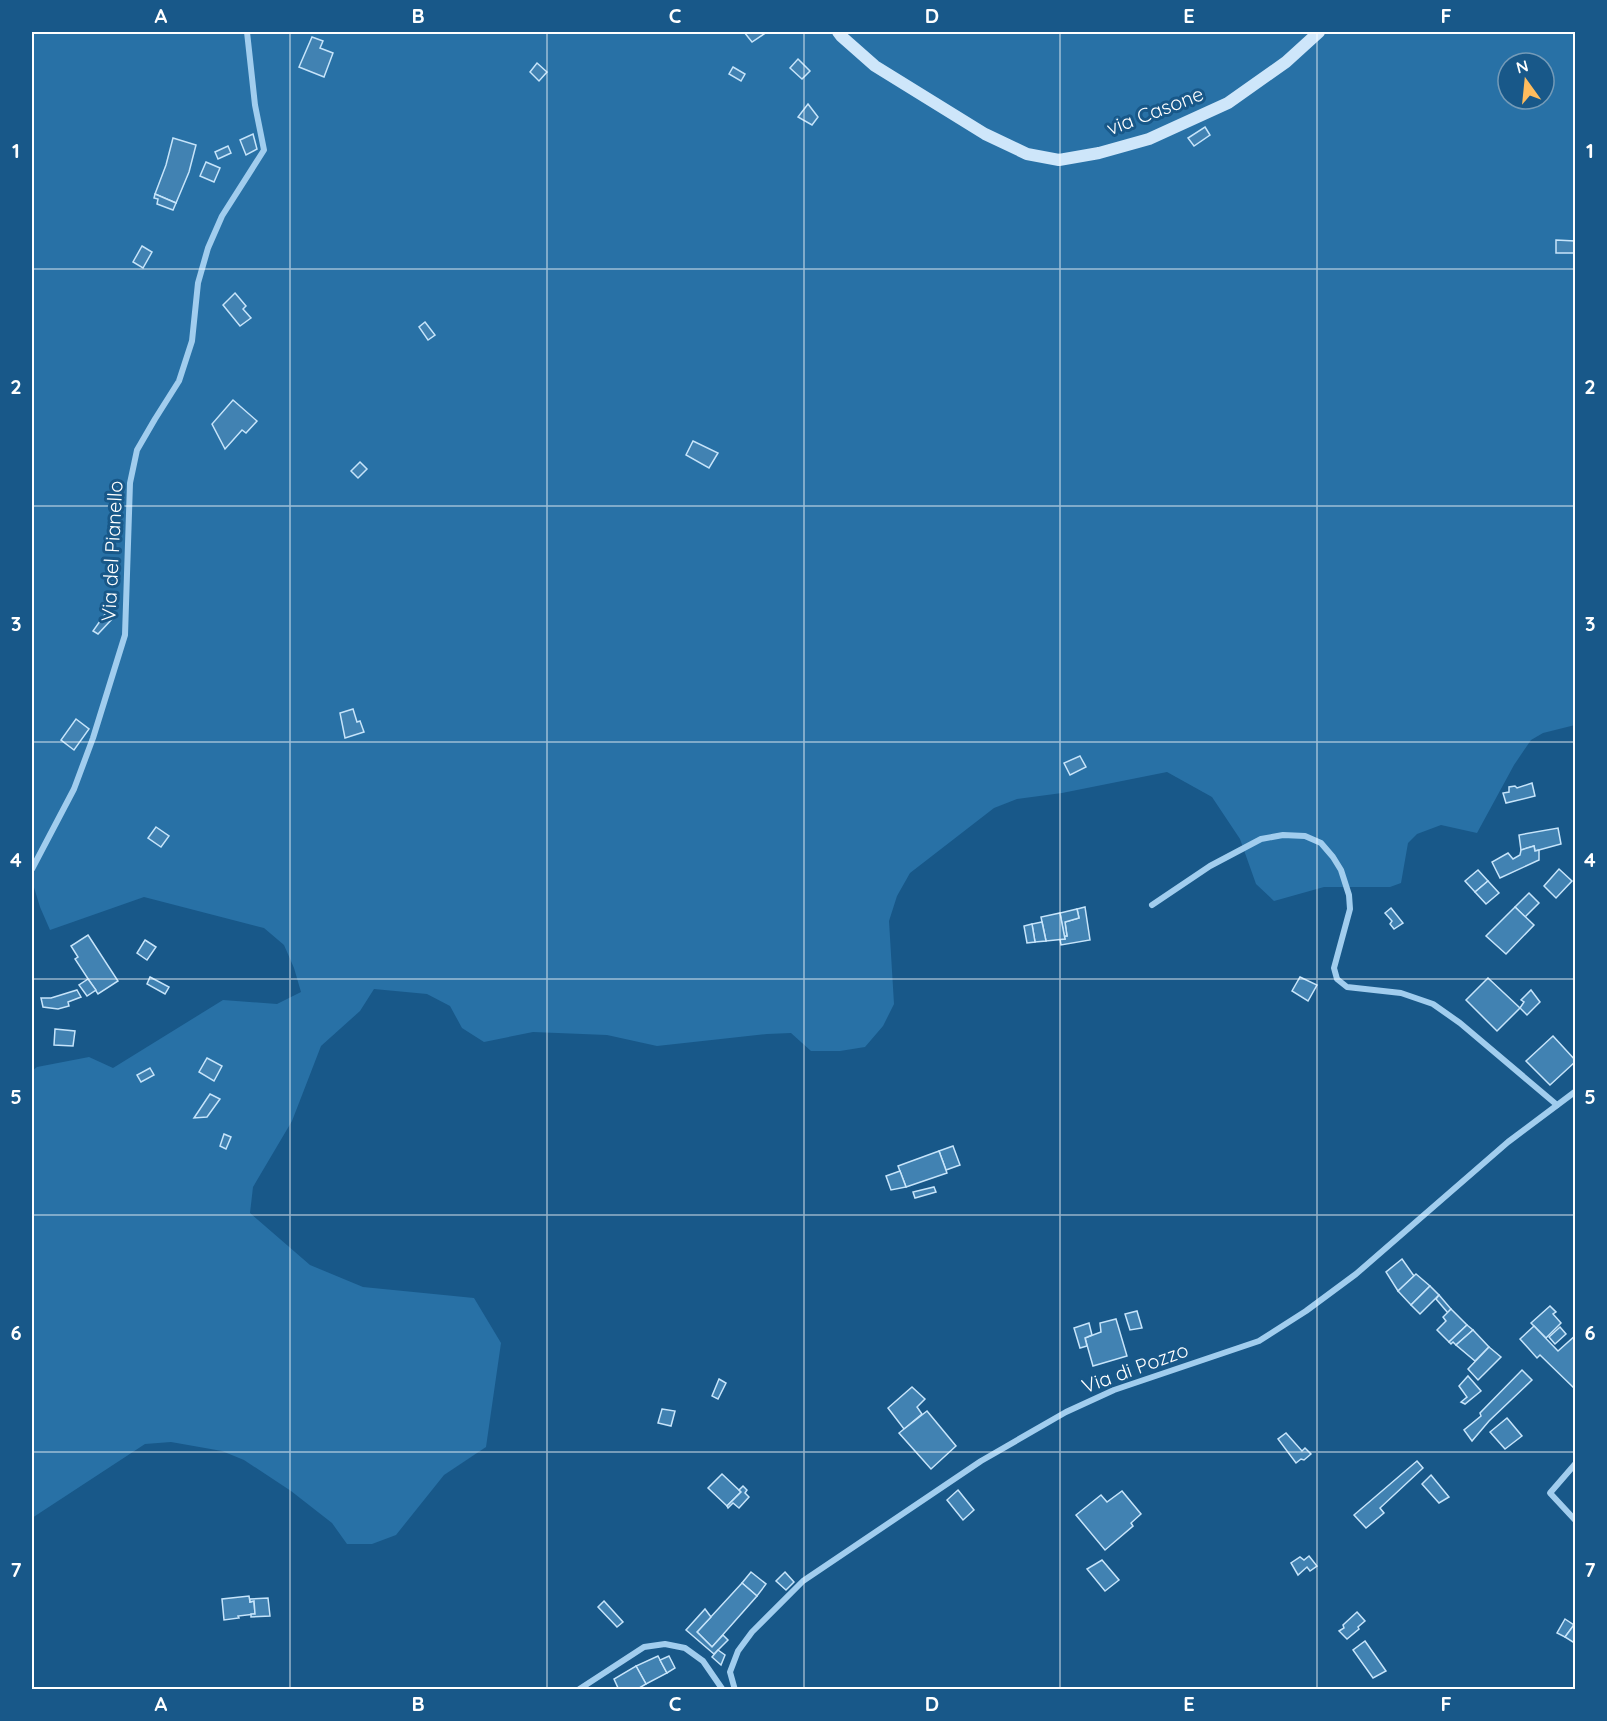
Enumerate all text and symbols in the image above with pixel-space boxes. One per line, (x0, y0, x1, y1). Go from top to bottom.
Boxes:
text: A (155, 3, 168, 28)
text: B (411, 3, 425, 28)
text: C (669, 3, 682, 28)
text: D (925, 3, 939, 28)
text: E (1183, 3, 1195, 28)
text: F (1440, 3, 1452, 28)
north arrow (1496, 51, 1556, 111)
text: N (1514, 55, 1530, 78)
street label: via Casone (1103, 81, 1207, 140)
text: 1 (12, 138, 20, 163)
text: 1 (1586, 138, 1594, 163)
text: 2 (10, 374, 22, 399)
text: 2 (1584, 374, 1596, 399)
street label: Via del Pianello (95, 480, 128, 622)
text: 3 (11, 611, 21, 636)
text: 3 (1585, 611, 1595, 636)
text: 4 (10, 847, 22, 872)
text: 4 (1584, 847, 1596, 872)
text: 5 (10, 1084, 22, 1109)
text: 5 (1584, 1084, 1596, 1109)
text: 6 (10, 1320, 22, 1345)
text: 6 (1584, 1320, 1596, 1345)
street label: Via di Pozzo (1078, 1337, 1192, 1398)
text: 7 (11, 1557, 22, 1582)
text: 7 (1585, 1557, 1596, 1582)
text: A (155, 1691, 168, 1716)
text: B (411, 1691, 425, 1716)
text: C (669, 1691, 682, 1716)
text: D (925, 1691, 939, 1716)
text: E (1183, 1691, 1195, 1716)
text: F (1440, 1691, 1452, 1716)

